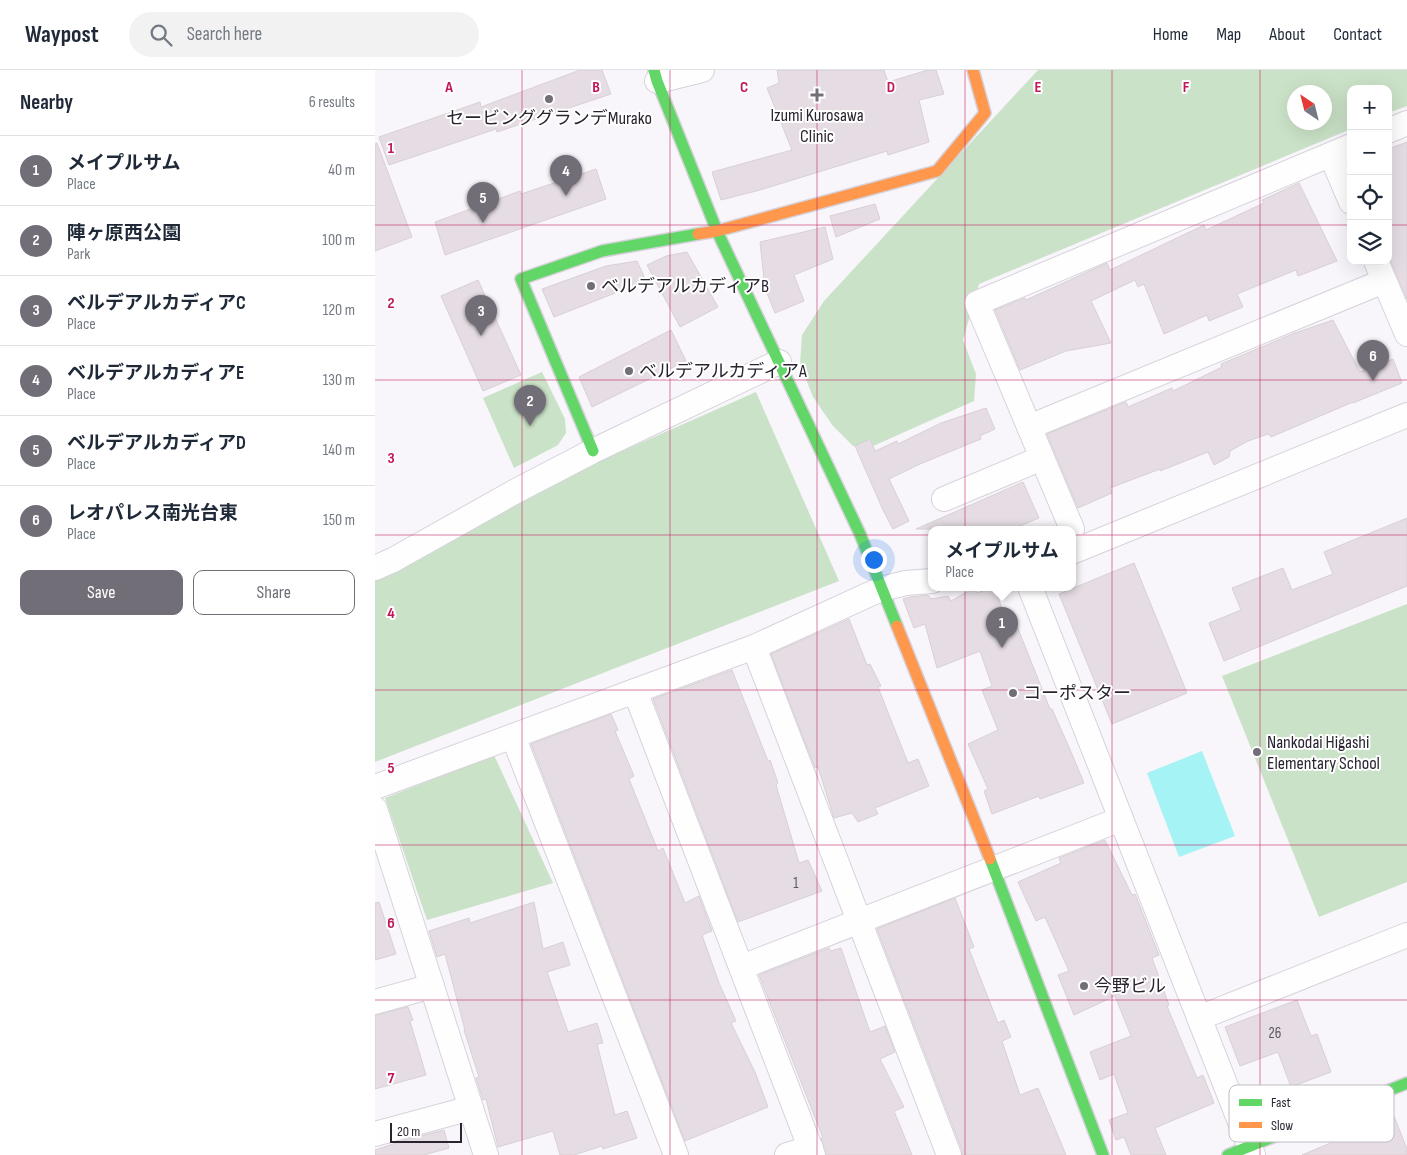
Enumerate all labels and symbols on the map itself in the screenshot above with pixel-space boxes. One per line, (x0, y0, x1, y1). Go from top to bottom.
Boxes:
text: A (444, 78, 453, 97)
text: B (592, 78, 600, 97)
text: C (740, 78, 748, 97)
text: D (887, 78, 895, 97)
text: E (1035, 78, 1042, 97)
text: F (1183, 78, 1190, 97)
north arrow (1287, 85, 1332, 130)
marker: Izumi Kurosawa Clinic (810, 88, 824, 102)
marker: セービンググランデMurako (543, 93, 555, 105)
place label: Izumi Kurosawa Clinic (770, 105, 864, 147)
place label: セービンググランデMurako (446, 108, 652, 129)
text: 1 (388, 139, 395, 158)
pin: 4 (550, 155, 582, 196)
pin: 5 (467, 182, 499, 223)
place label: ベルデアルカディアB (601, 276, 769, 297)
marker: ベルデアルカディアB (585, 280, 597, 292)
text: 2 (387, 294, 395, 313)
pin: 3 (465, 295, 497, 336)
pin: 6 (1357, 340, 1389, 381)
place label: ベルデアルカディアA (639, 361, 807, 382)
marker: ベルデアルカディアA (623, 365, 635, 377)
pin: 2 (514, 385, 546, 426)
text: 3 (387, 449, 395, 468)
your location (861, 547, 887, 573)
text: 4 (387, 604, 395, 623)
pin: 1 (986, 607, 1018, 648)
place label: コーポスター (1023, 683, 1131, 704)
marker: コーポスター (1007, 687, 1019, 699)
place label: Nankodai Higashi Elementary School (1267, 732, 1380, 774)
marker: Nankodai Higashi Elementary School (1251, 746, 1263, 758)
text: 5 (387, 759, 395, 778)
house number: 1 (793, 874, 799, 893)
text: 6 (387, 914, 395, 933)
place label: 今野ビル (1094, 976, 1166, 997)
marker: 今野ビル (1078, 980, 1090, 992)
house number: 26 (1269, 1024, 1281, 1043)
text: 7 (388, 1069, 395, 1088)
legend (1229, 1085, 1394, 1142)
text: Fast (1271, 1094, 1291, 1111)
text: Slow (1271, 1117, 1293, 1134)
scale bar (390, 1120, 463, 1143)

